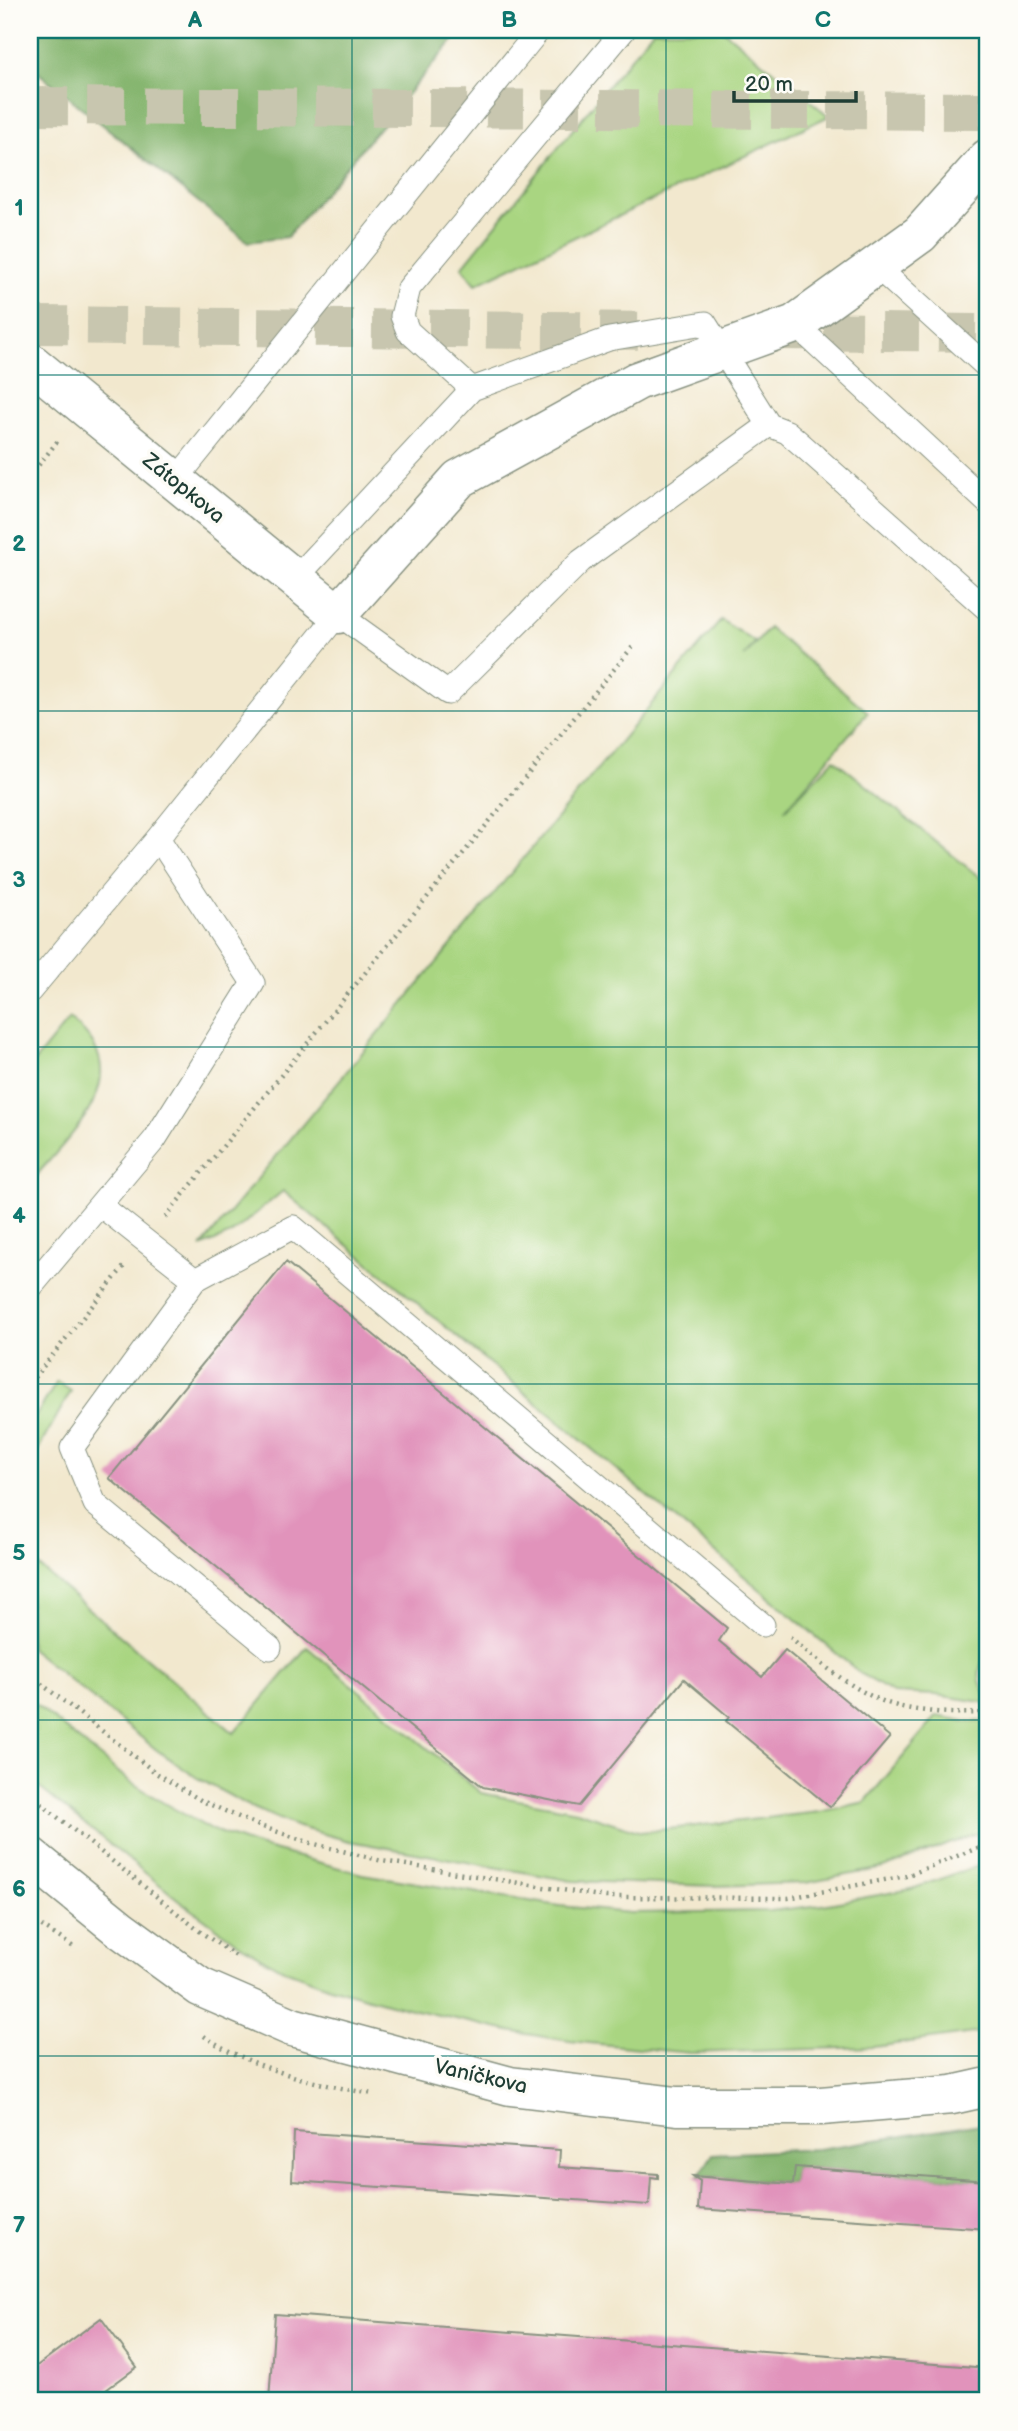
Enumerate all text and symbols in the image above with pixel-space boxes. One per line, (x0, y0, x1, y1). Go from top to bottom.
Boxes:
text: A (187, 6, 203, 34)
text: B (501, 6, 517, 34)
text: C (815, 6, 831, 34)
scale bar (734, 60, 857, 104)
text: 20 m (745, 72, 793, 97)
text: 1 (14, 194, 24, 222)
street label: Zátopkova (137, 447, 230, 529)
text: 2 (12, 530, 26, 558)
text: 3 (12, 866, 26, 894)
text: 4 (12, 1202, 26, 1230)
text: 5 (12, 1539, 26, 1567)
text: 6 (12, 1875, 26, 1903)
street label: Vaníčkova (432, 2054, 530, 2099)
text: 7 (13, 2211, 26, 2239)

